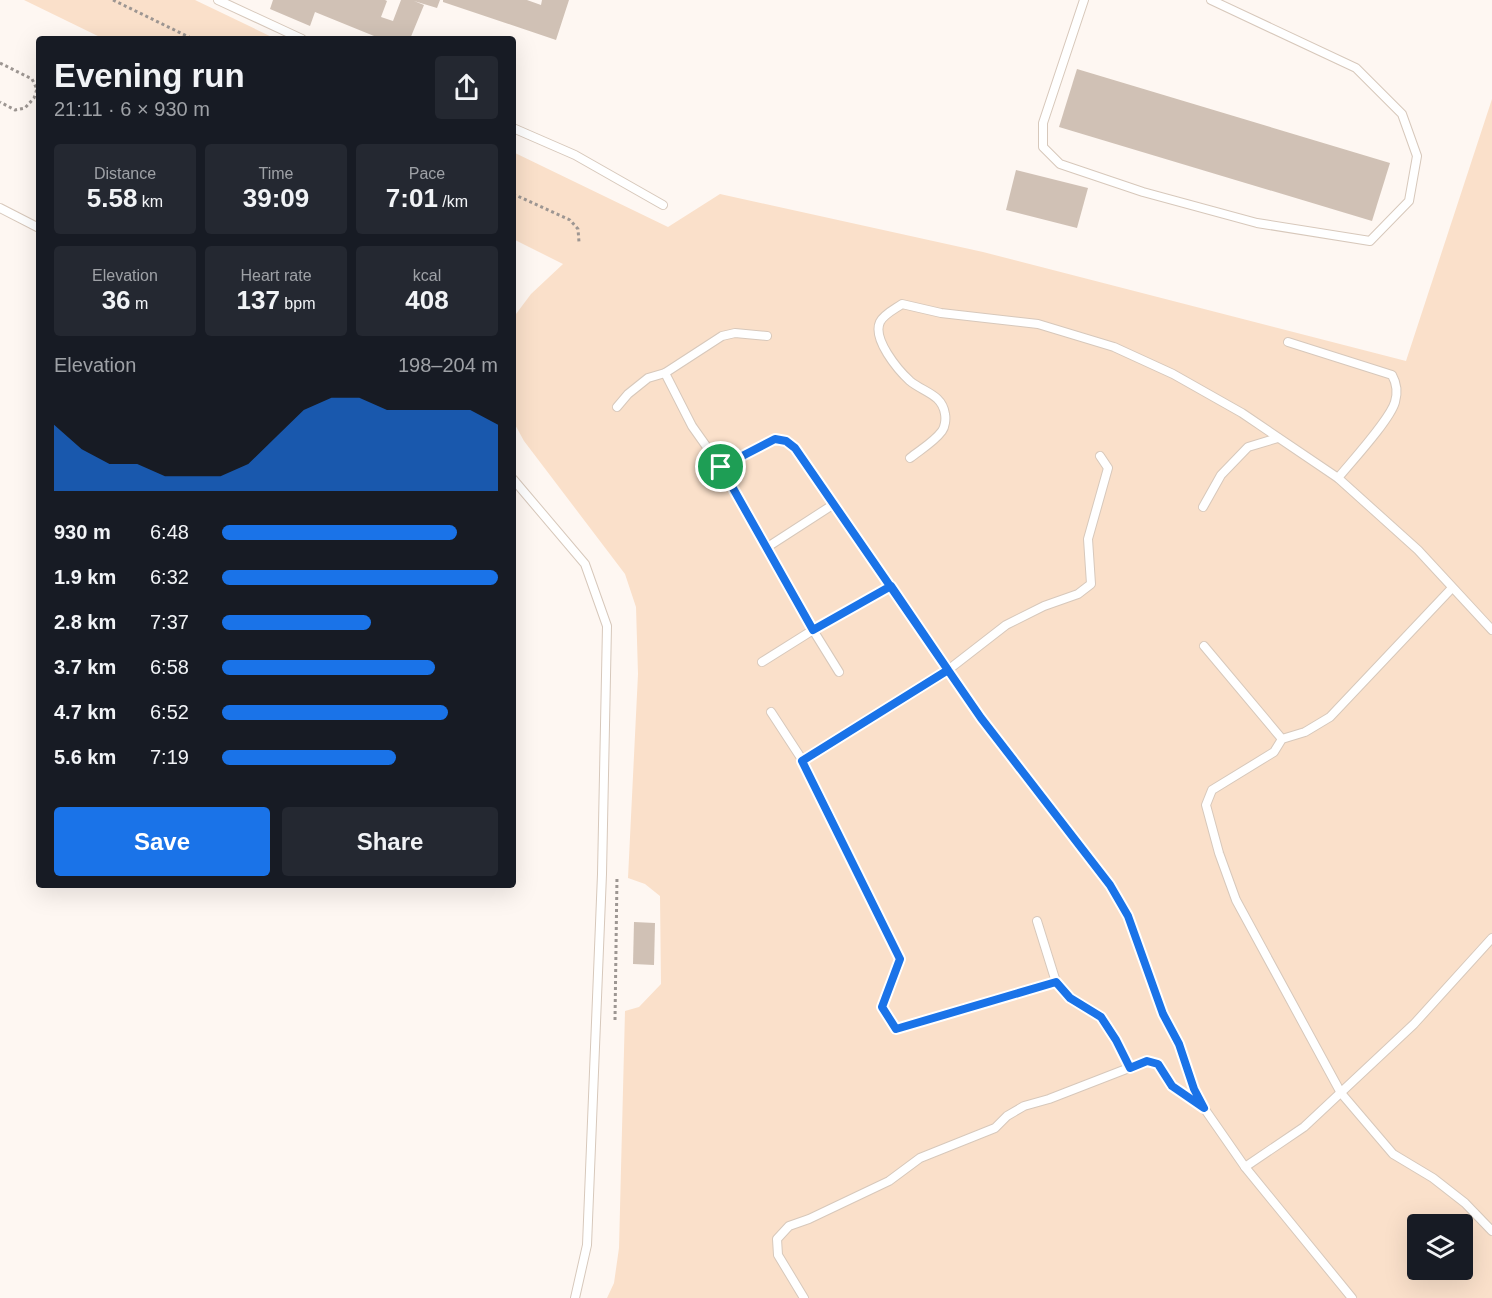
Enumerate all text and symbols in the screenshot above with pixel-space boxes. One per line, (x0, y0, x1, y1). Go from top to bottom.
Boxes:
button: share (435, 56, 498, 119)
text: Evening run (54, 57, 245, 94)
text: 21:11 · 6 × 930 m (54, 98, 210, 120)
text: Distance (94, 165, 156, 182)
text: Time (259, 165, 293, 182)
text: Pace (409, 165, 445, 182)
text: 5.58 (87, 183, 137, 213)
text: 39:09 (243, 183, 309, 213)
text: 7:01 (386, 183, 438, 213)
text: km (137, 193, 163, 210)
text: /km (438, 193, 468, 210)
text: Elevation (92, 267, 158, 284)
text: Heart rate (240, 267, 312, 284)
text: kcal (413, 267, 441, 284)
text: 36 (102, 285, 131, 315)
text: 137 (237, 285, 280, 315)
text: 408 (405, 285, 449, 315)
text: m (131, 295, 148, 312)
text: bpm (280, 295, 315, 312)
text: Elevation (54, 354, 136, 376)
text: 198–204 m (398, 354, 498, 376)
pin (695, 441, 746, 492)
icon: arrive (704, 450, 737, 483)
text: 930 m (54, 521, 111, 543)
text: 6:48 (150, 521, 189, 543)
text: 1.9 km (54, 566, 116, 588)
text: 6:32 (150, 566, 189, 588)
text: 2.8 km (54, 611, 116, 633)
text: 7:37 (150, 611, 189, 633)
text: 3.7 km (54, 656, 116, 678)
text: 6:58 (150, 656, 189, 678)
text: 4.7 km (54, 701, 116, 723)
text: 6:52 (150, 701, 189, 723)
text: 5.6 km (54, 746, 116, 768)
text: 7:19 (150, 746, 189, 768)
button: Save (54, 807, 270, 876)
button: Share (282, 807, 498, 876)
map controls (1407, 1214, 1473, 1280)
button: layers (1407, 1214, 1473, 1280)

